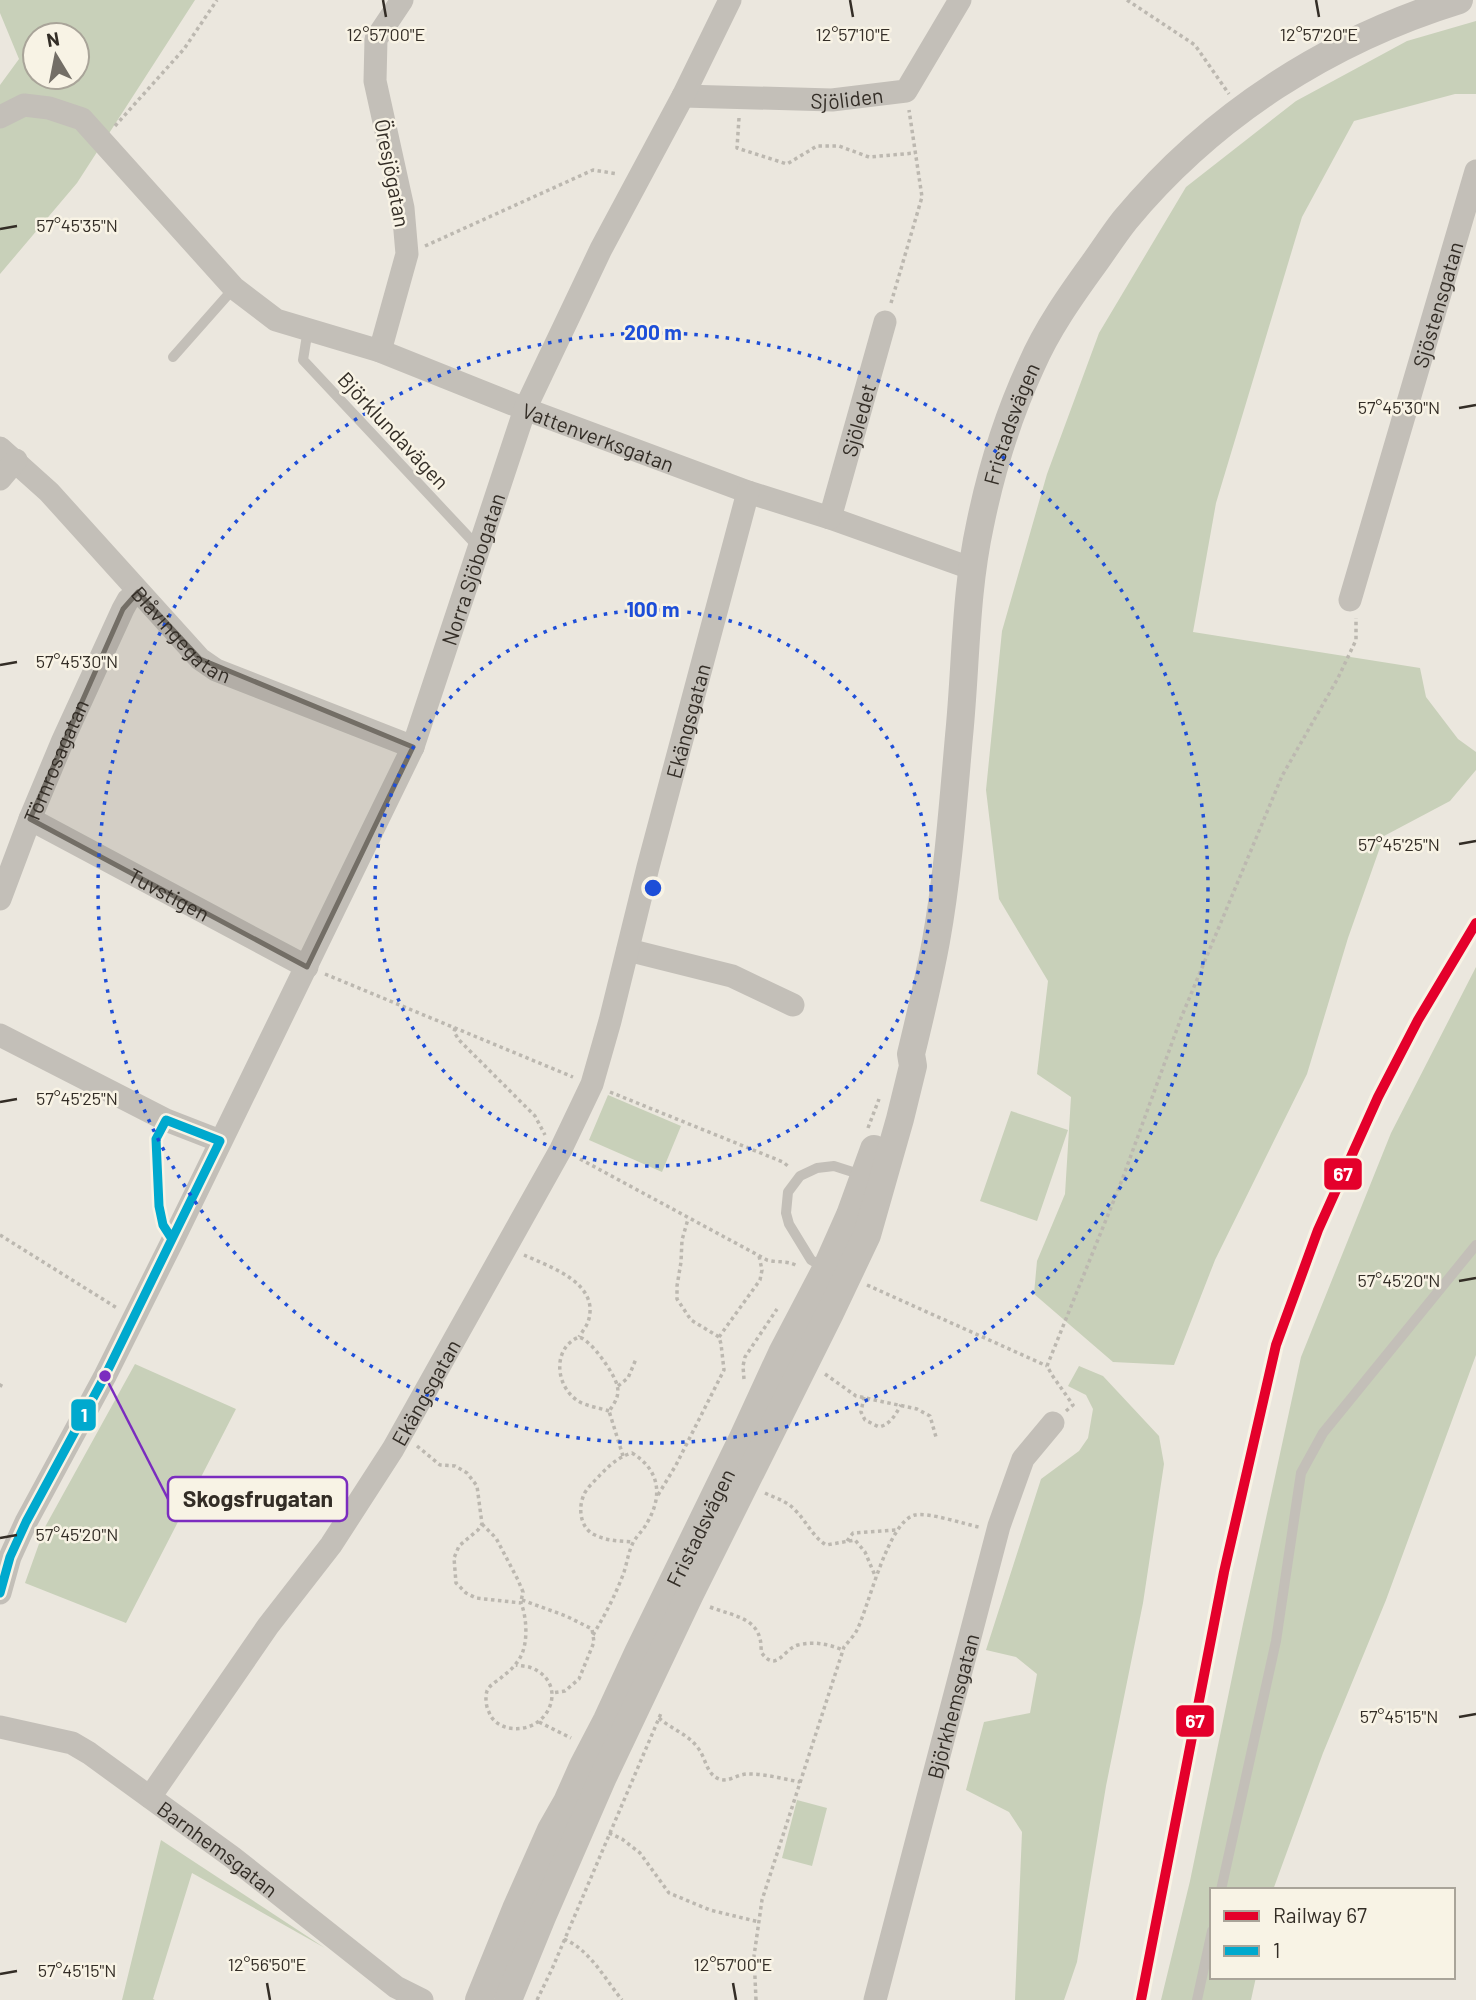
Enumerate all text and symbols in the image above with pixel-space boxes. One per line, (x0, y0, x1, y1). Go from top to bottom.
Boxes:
north arrow (21, 21, 91, 91)
text: 12°57'00"E (347, 23, 425, 45)
text: 12°57'10"E (815, 23, 891, 45)
text: 12°57'20"E (1280, 23, 1358, 45)
text: N (45, 26, 61, 51)
street label: Sjöliden (810, 81, 885, 113)
street label: Öresjögatan (370, 117, 416, 229)
text: 57°45'35"N (36, 214, 118, 236)
street label: Sjöstensgatan (1406, 238, 1467, 371)
text: 200 m (624, 319, 682, 344)
street label: Fristadsvägen (977, 358, 1044, 487)
street label: Björklundavägen (333, 366, 455, 494)
street label: Sjöledet (835, 380, 880, 459)
text: 57°45'30"N (1358, 396, 1440, 418)
street label: Vattenverksgatan (519, 397, 678, 476)
street label: Norra Sjöbogatan (435, 489, 509, 648)
street label: Blåvingegatan (127, 580, 235, 687)
text: 100 m (626, 596, 680, 621)
text: 57°45'30"N (36, 650, 118, 672)
street label: Ekängsgatan (660, 661, 714, 781)
street label: Törnrosagatan (17, 695, 93, 826)
text: 57°45'25"N (1358, 833, 1440, 855)
street label: Tuvstigen (124, 862, 214, 925)
centre of rings (641, 876, 665, 900)
text: 57°45'25"N (36, 1087, 118, 1109)
line badge: 67 (1323, 1157, 1363, 1191)
text: 67 (1333, 1162, 1353, 1185)
text: 57°45'20"N (1358, 1269, 1440, 1291)
street label: Ekängsgatan (385, 1334, 465, 1450)
line badge: 1 (70, 1398, 97, 1432)
text: 1 (81, 1403, 87, 1426)
street label: Fristadsvägen (660, 1464, 739, 1590)
callout: Skogsfrugatan (168, 1477, 347, 1521)
text: Skogsfrugatan (183, 1484, 333, 1512)
text: 57°45'20"N (36, 1523, 118, 1545)
street label: Björkhemsgatan (921, 1631, 983, 1781)
line badge: 67 (1175, 1704, 1215, 1738)
text: 57°45'15"N (1360, 1705, 1438, 1727)
text: 67 (1185, 1709, 1205, 1732)
street label: Barnhemsgatan (153, 1795, 284, 1901)
legend (1210, 1888, 1455, 1979)
text: Railway 67 (1273, 1902, 1367, 1927)
text: 1 (1273, 1937, 1280, 1962)
text: 12°56'50"E (228, 1953, 306, 1975)
text: 12°57'00"E (694, 1953, 772, 1975)
text: 57°45'15"N (38, 1959, 116, 1981)

